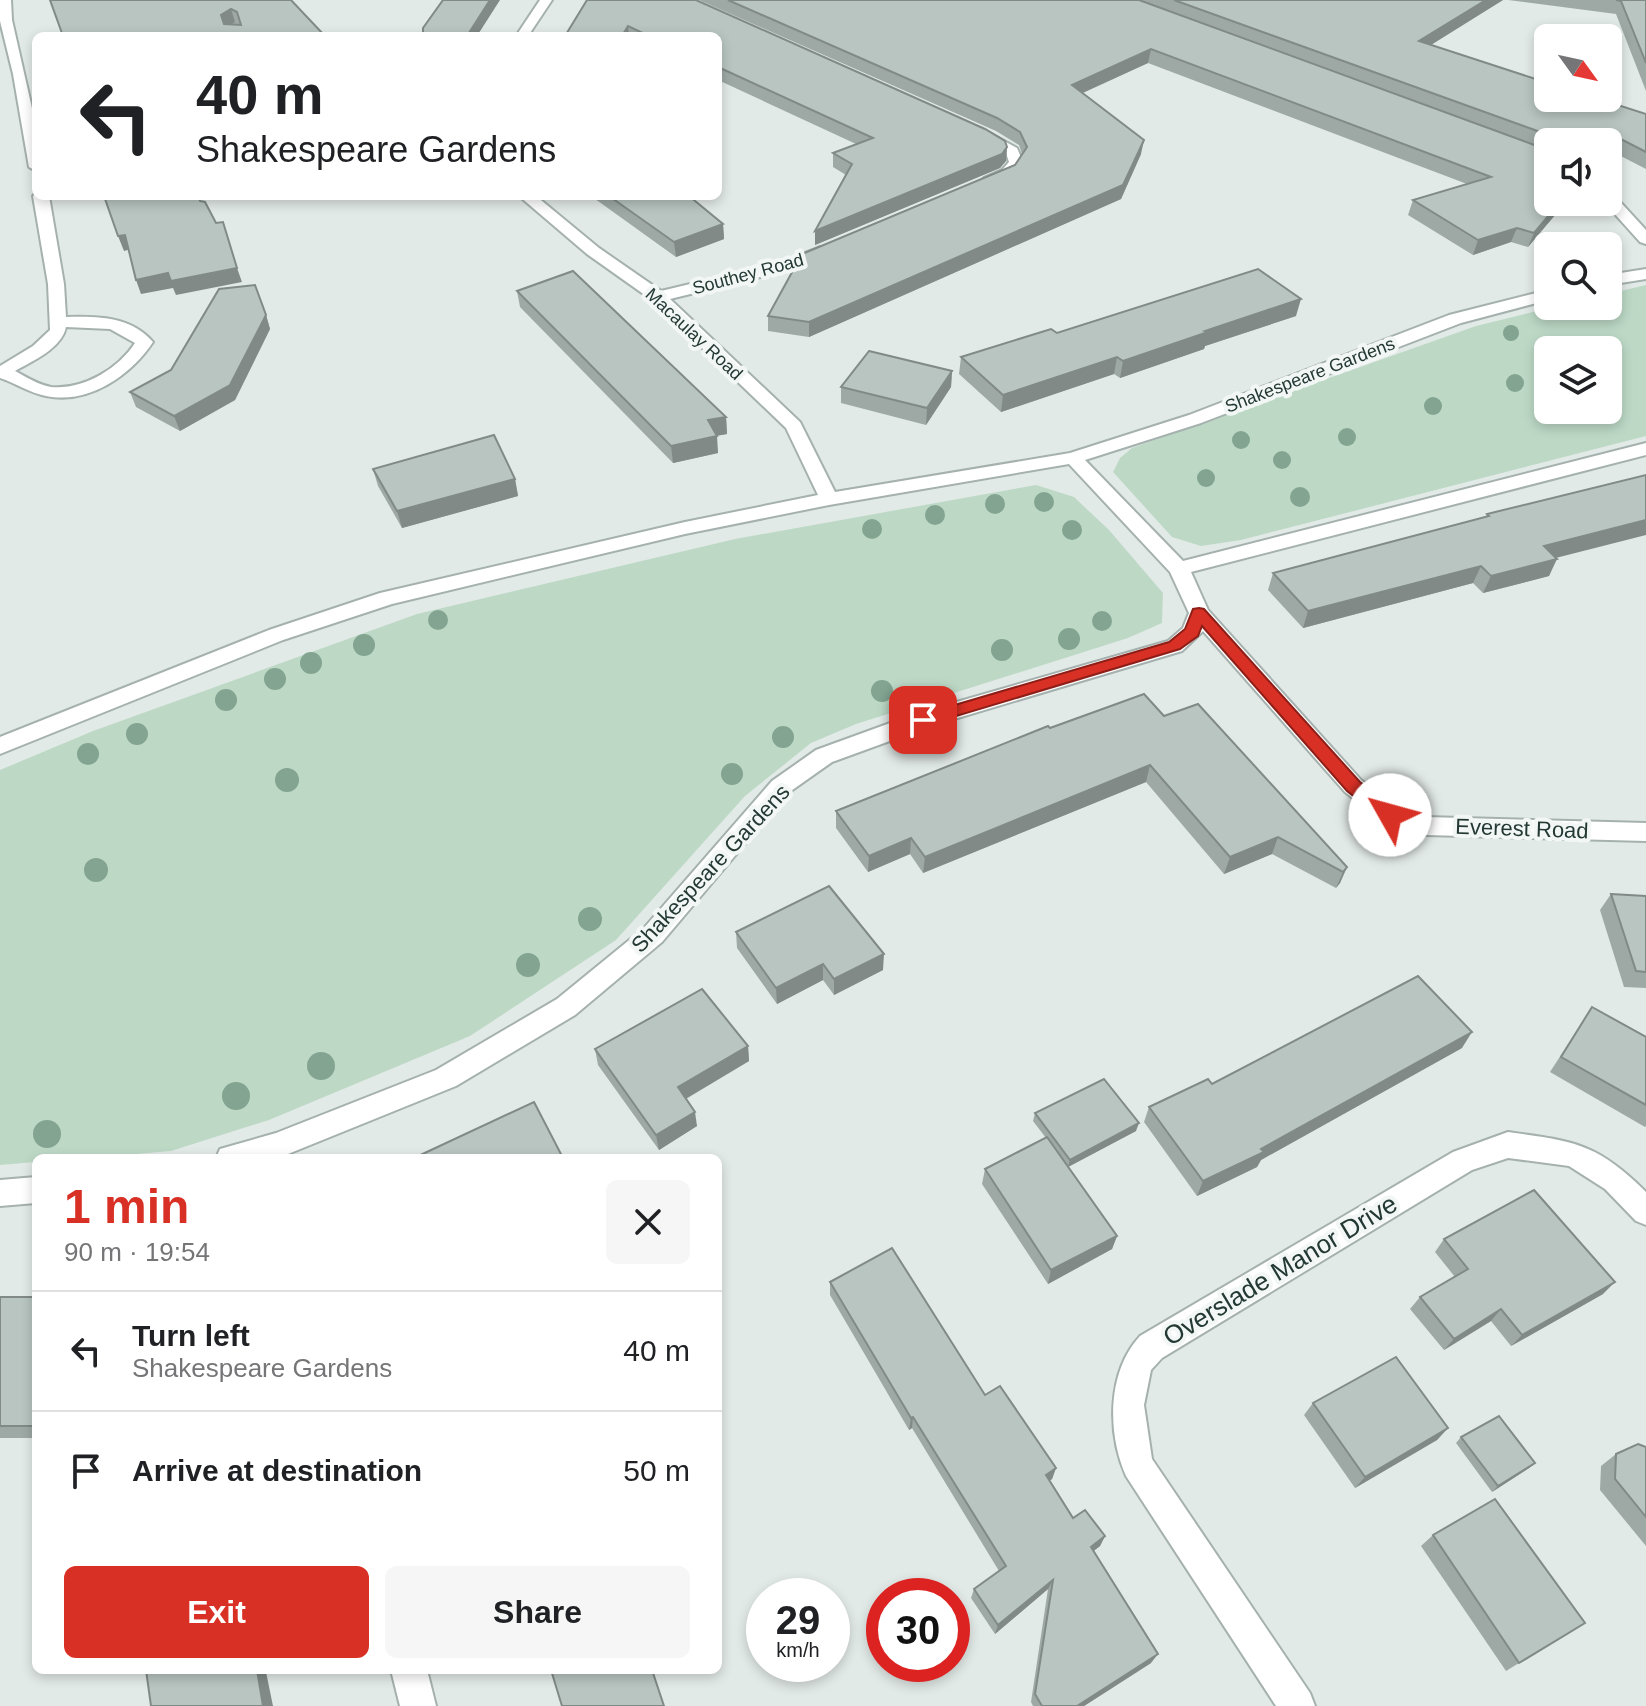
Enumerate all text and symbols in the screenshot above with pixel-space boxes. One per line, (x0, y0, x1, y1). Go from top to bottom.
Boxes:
north arrow (1534, 24, 1622, 112)
map controls (1534, 24, 1622, 424)
text: 40 m (196, 63, 324, 126)
icon: left (64, 64, 168, 168)
button: sound (1534, 128, 1622, 216)
text: Shakespeare Gardens (196, 129, 556, 170)
button: search (1534, 232, 1622, 320)
street label: Southey Road (690, 250, 806, 298)
street label: Macaulay Road (641, 284, 747, 384)
street label: Shakespeare Gardens (1222, 333, 1398, 417)
button: layers (1534, 336, 1622, 424)
pin (889, 686, 957, 754)
icon: arrive (901, 698, 945, 742)
position arrow (1348, 773, 1432, 857)
street label: Shakespeare Gardens (626, 779, 795, 957)
street label: Everest Road (1455, 814, 1589, 843)
text: 1 min (64, 1180, 189, 1233)
button: close (606, 1180, 690, 1264)
street label: Overslade Manor Drive (1158, 1188, 1402, 1352)
text: 90 m · 19:54 (64, 1237, 210, 1267)
text: Turn left (132, 1319, 250, 1352)
icon: left (64, 1329, 108, 1373)
text: 40 m (623, 1334, 690, 1367)
text: Shakespeare Gardens (132, 1353, 392, 1383)
icon: arrive (64, 1449, 108, 1493)
text: Arrive at destination (132, 1454, 422, 1487)
text: 50 m (623, 1454, 690, 1487)
button: Exit (64, 1566, 369, 1658)
button: Share (385, 1566, 690, 1658)
speed limit sign: 30 (866, 1578, 970, 1682)
text: 29 (776, 1598, 820, 1642)
text: km/h (776, 1639, 820, 1661)

